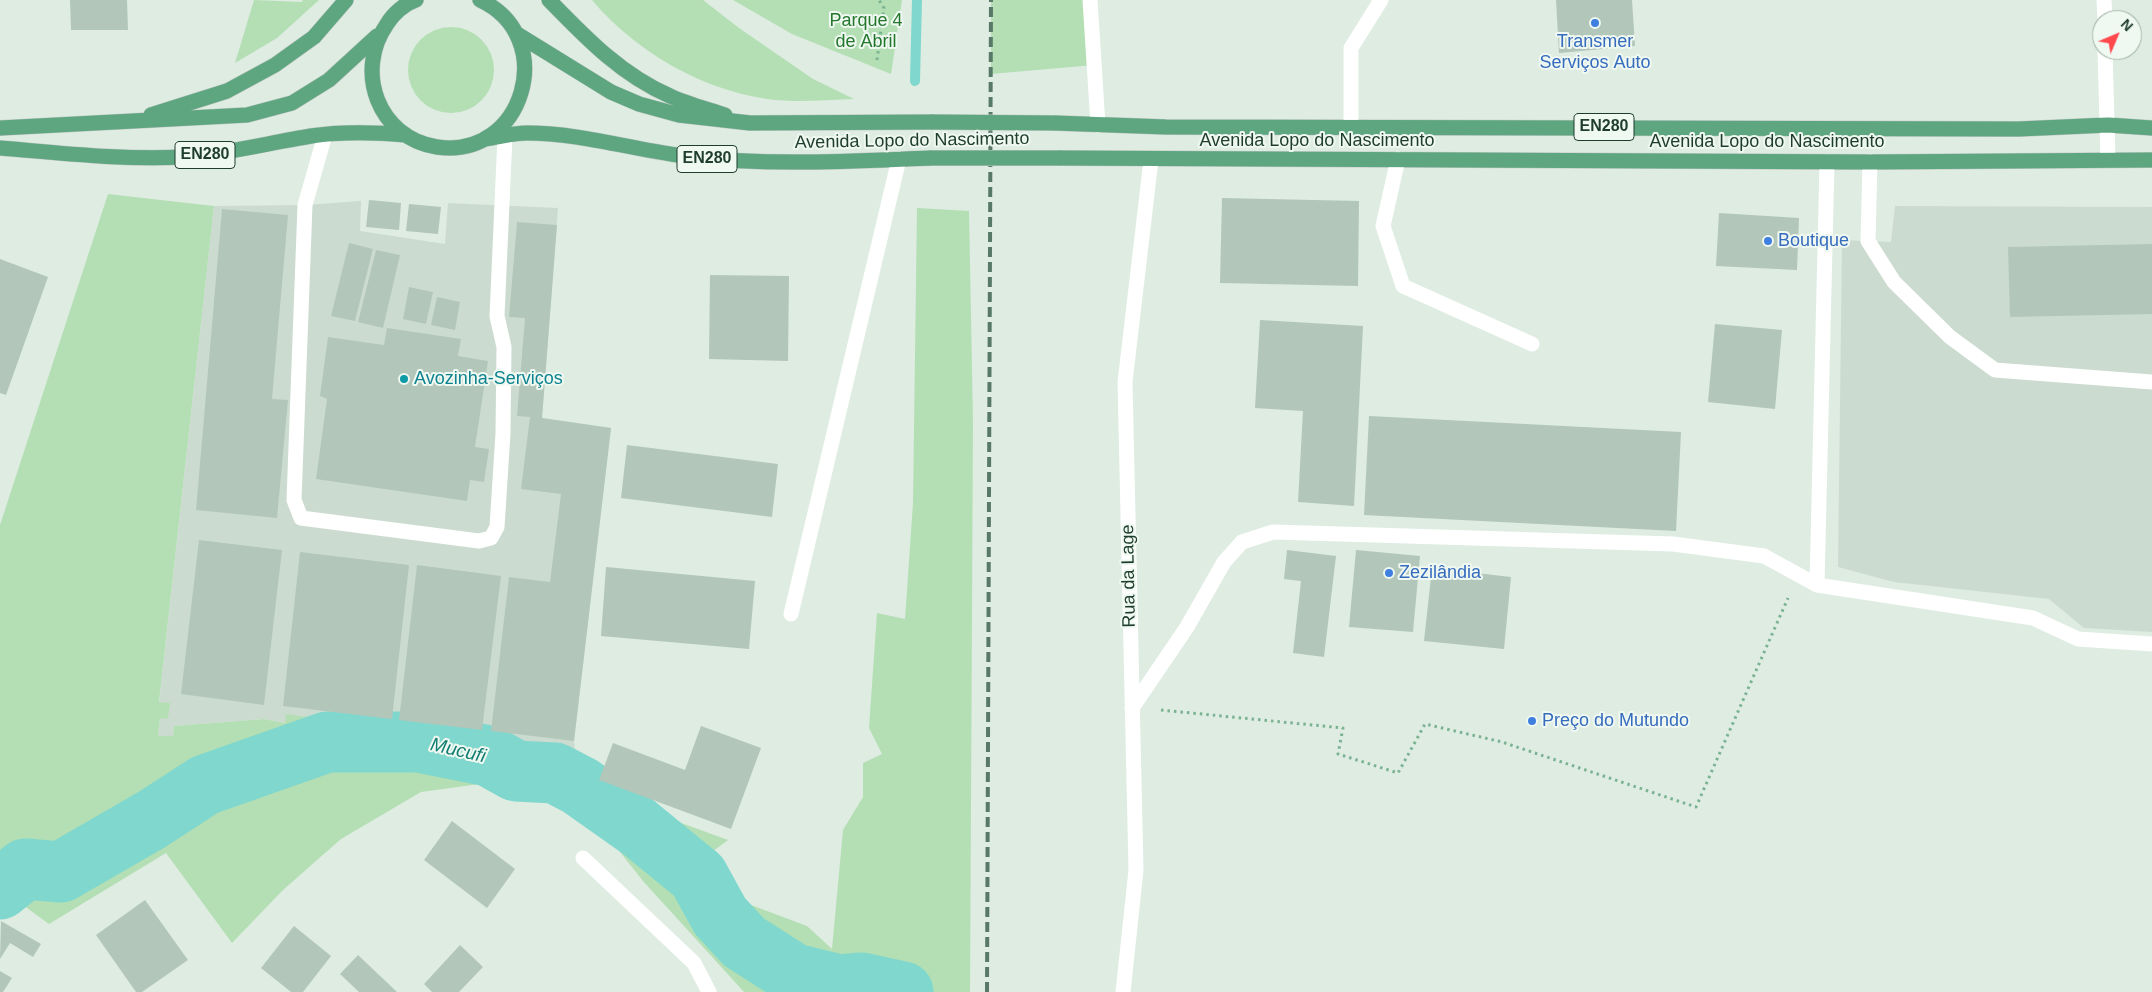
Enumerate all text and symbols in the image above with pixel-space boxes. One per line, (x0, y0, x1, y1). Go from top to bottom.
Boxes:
park label: Parque 4 de Abril (829, 10, 903, 52)
north arrow (2092, 10, 2142, 60)
text: N (2118, 16, 2136, 34)
marker: Transmer Serviços Auto (1589, 17, 1601, 29)
place label: Transmer Serviços Auto (1539, 31, 1651, 74)
road number: EN280 (1574, 114, 1634, 140)
street label: Avenida Lopo do Nascimento (794, 128, 1030, 154)
street label: Avenida Lopo do Nascimento (1200, 130, 1434, 152)
street label: Avenida Lopo do Nascimento (1650, 131, 1884, 153)
road number: EN280 (175, 142, 235, 168)
road number: EN280 (677, 146, 737, 172)
place label: Boutique (1778, 230, 1849, 252)
marker: Boutique (1762, 235, 1774, 247)
place label: Avozinha-Serviços (414, 368, 563, 390)
marker: Avozinha-Serviços (398, 373, 410, 385)
street label: Rua da Lage (1117, 524, 1141, 628)
place label: Zezilândia (1399, 562, 1481, 584)
marker: Zezilândia (1383, 567, 1395, 579)
place label: Preço do Mutundo (1542, 710, 1689, 732)
marker: Preço do Mutundo (1526, 715, 1538, 727)
water label: Mucufi (428, 734, 488, 768)

